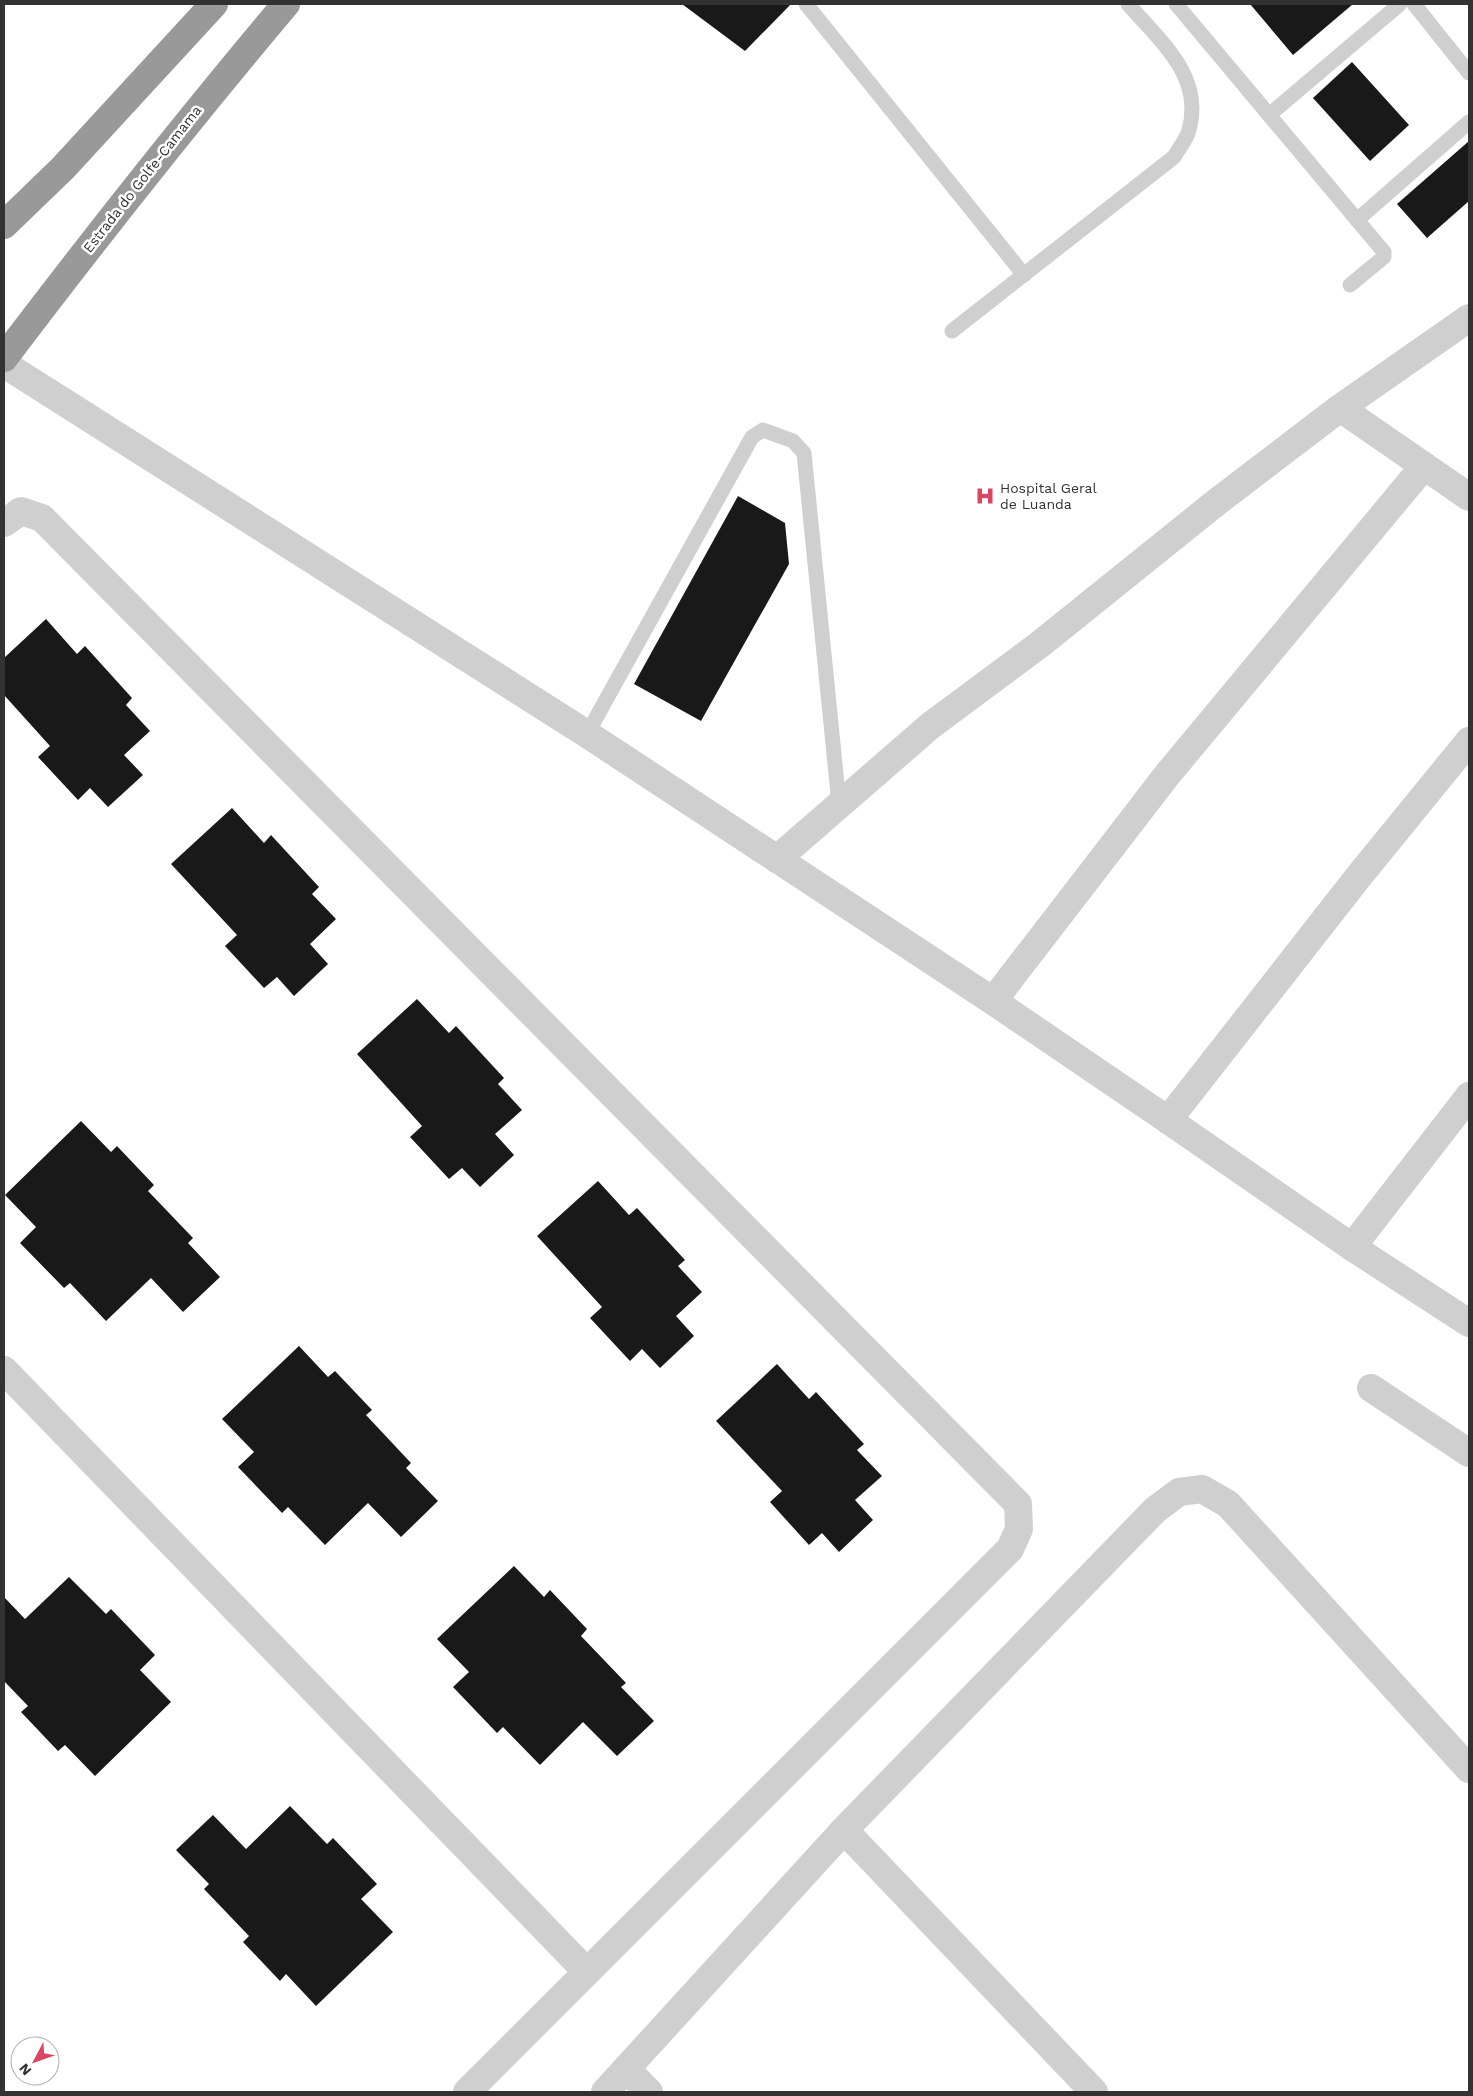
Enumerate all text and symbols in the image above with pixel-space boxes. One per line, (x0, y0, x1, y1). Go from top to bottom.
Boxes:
street label: Estrada do Golfe-Camama (80, 102, 204, 256)
place label: Hospital Geral de Luanda (1000, 480, 1097, 512)
hospital icon: Hospital Geral de Luanda (974, 485, 996, 507)
north arrow (10, 2036, 60, 2086)
text: N (16, 2060, 35, 2079)

